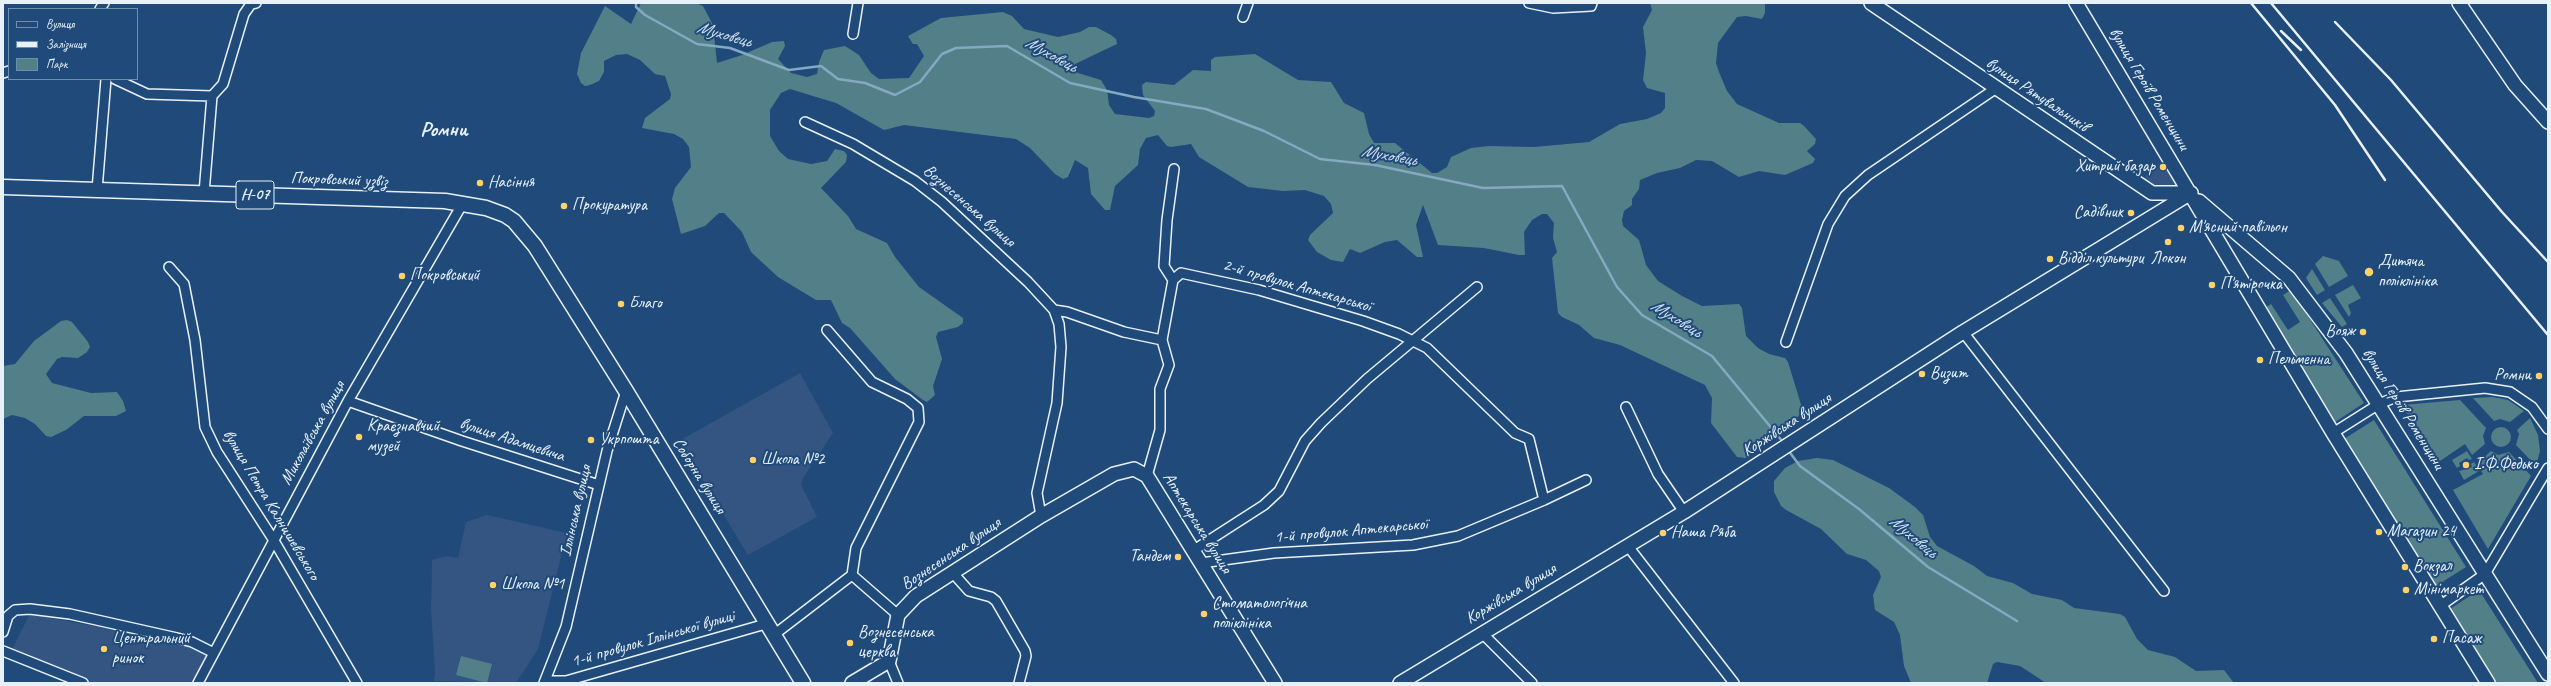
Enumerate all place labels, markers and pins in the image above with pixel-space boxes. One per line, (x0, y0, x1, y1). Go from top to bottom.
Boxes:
place label: Хитрий базар (2075, 157, 2155, 177)
marker: Хитрий базар (2158, 162, 2168, 172)
place label: Насіння (488, 173, 534, 193)
marker: Насіння (475, 178, 485, 188)
place label: Прокуратура (572, 196, 647, 216)
marker: Прокуратура (559, 201, 569, 211)
place label: Садівник (2074, 203, 2123, 223)
marker: Садівник (2126, 208, 2136, 218)
place label: М'ясний павільон (2189, 218, 2287, 238)
marker: М'ясний павільон (2176, 223, 2186, 233)
marker: Локон (2163, 237, 2173, 247)
place label: Відділ культури (2058, 249, 2143, 269)
place label: Локон (2151, 249, 2185, 269)
place label: Дитяча поліклініка (2378, 252, 2437, 292)
marker: Відділ культури (2045, 254, 2055, 264)
place label: Покровський (410, 266, 480, 286)
marker: Дитяча поліклініка (2363, 266, 2375, 278)
marker: Покровський (397, 271, 407, 281)
place label: П'ятірочка (2220, 275, 2282, 295)
marker: П'ятірочка (2207, 280, 2217, 290)
place label: Благо (629, 294, 662, 314)
marker: Благо (616, 299, 626, 309)
place label: Вояж (2326, 322, 2355, 342)
marker: Вояж (2358, 327, 2368, 337)
place label: Пельменна (2268, 350, 2329, 370)
marker: Пельменна (2255, 355, 2265, 365)
place label: Визит (1930, 364, 1968, 384)
place label: Ромни (2494, 366, 2531, 386)
marker: Визит (1917, 369, 1927, 379)
marker: Ромни (2534, 371, 2544, 381)
place label: Краєзнавчий музей (367, 417, 440, 457)
place label: Укрпошта (599, 430, 658, 450)
marker: Краєзнавчий музей (354, 432, 364, 442)
marker: Укрпошта (586, 435, 596, 445)
place label: Школа №2 (761, 450, 824, 470)
marker: Школа №2 (748, 455, 758, 465)
place label: І.Ф.Федько (2474, 455, 2538, 475)
marker: І.Ф.Федько (2461, 460, 2471, 470)
place label: Магазин 24 (2387, 522, 2456, 542)
place label: Наша Ряба (1671, 523, 1735, 543)
marker: Магазин 24 (2374, 527, 2384, 537)
marker: Наша Ряба (1658, 528, 1668, 538)
place label: Тандем (1130, 547, 1170, 567)
marker: Тандем (1173, 552, 1183, 562)
place label: Вокзал (2413, 557, 2451, 577)
marker: Вокзал (2400, 562, 2410, 572)
place label: Школа №1 (501, 575, 564, 595)
marker: Школа №1 (488, 580, 498, 590)
place label: Мінімаркет (2414, 580, 2483, 600)
marker: Мінімаркет (2401, 585, 2411, 595)
place label: Стоматологічна поліклініка (1212, 594, 1307, 634)
marker: Стоматологічна поліклініка (1199, 609, 1209, 619)
place label: Вознесенська церква (858, 623, 934, 663)
place label: Центральний ринок (112, 629, 190, 669)
place label: Пасаж (2442, 629, 2481, 649)
marker: Пасаж (2429, 634, 2439, 644)
marker: Вознесенська церква (845, 638, 855, 648)
marker: Центральний ринок (99, 644, 109, 654)

